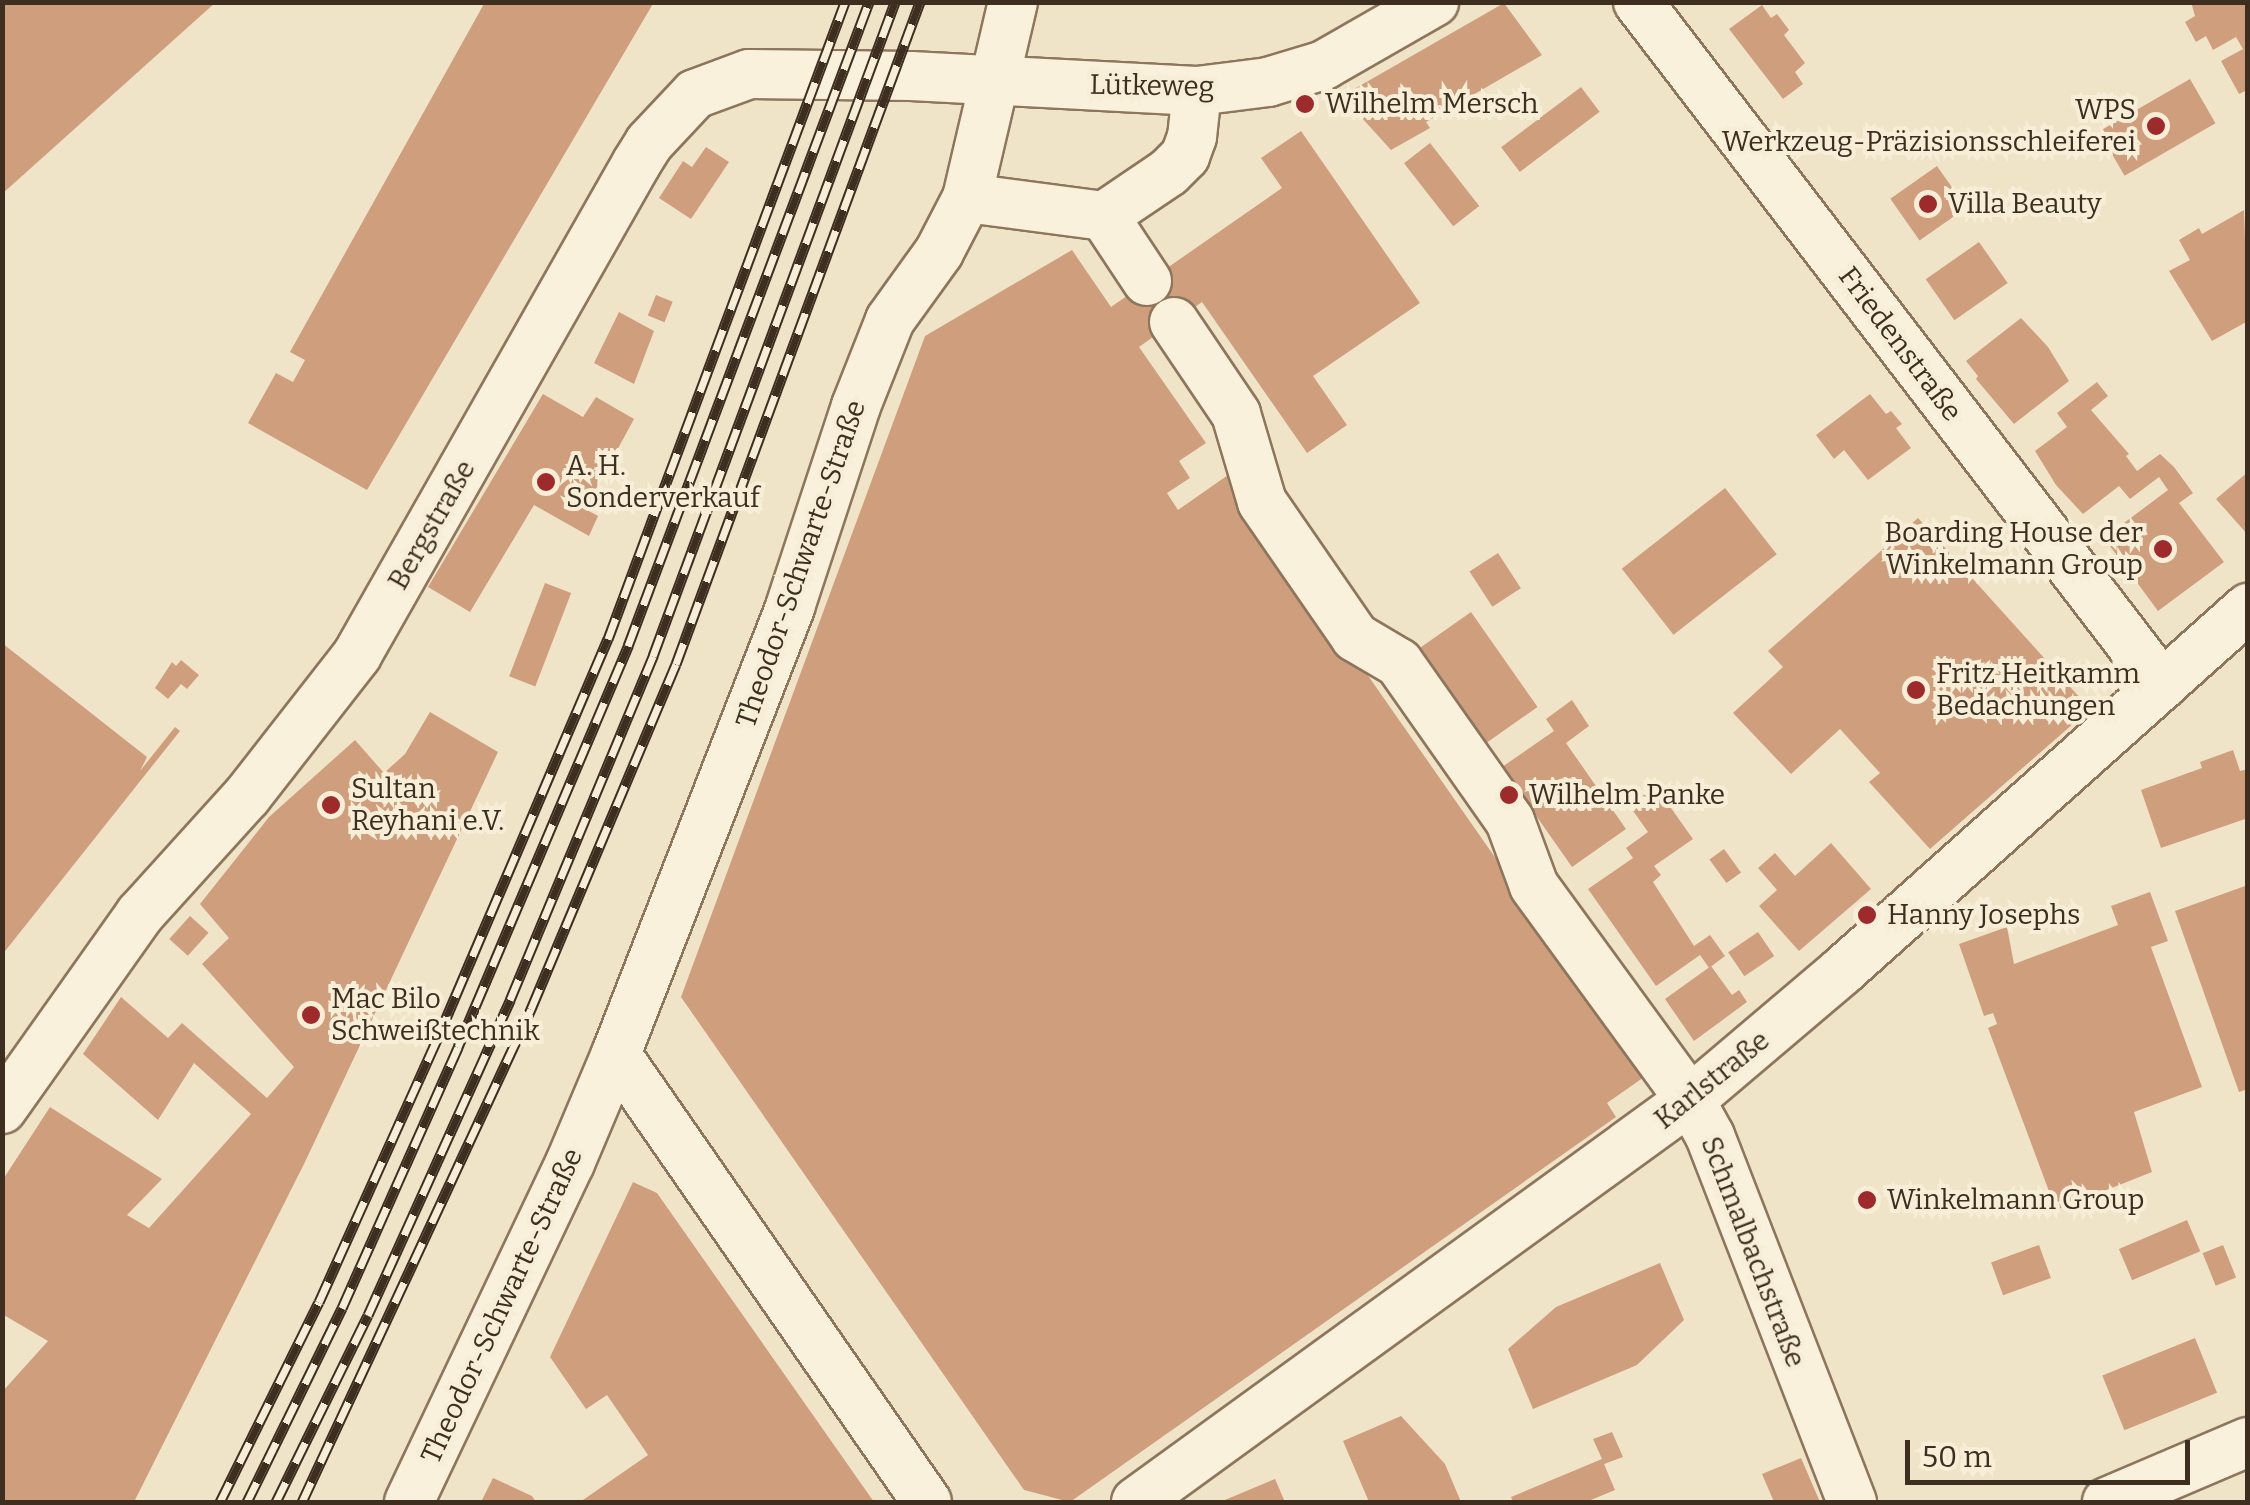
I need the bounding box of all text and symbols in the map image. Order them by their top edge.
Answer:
street label: Lütkeweg [1089,68,1215,104]
place label: Wilhelm Mersch [1325,87,1538,121]
marker: Wilhelm Mersch [1294,93,1316,115]
place label: WPS Werkzeug-Präzisionsschleiferei [1722,93,2136,159]
marker: WPS Werkzeug-Präzisionsschleiferei [2145,115,2167,137]
place label: Villa Beauty [1948,187,2102,221]
marker: Villa Beauty [1917,193,1939,215]
street label: Friedenstraße [1831,260,1969,428]
street label: Theodor-Schwarte-Straße [729,396,873,732]
place label: A. H. Sonderverkauf [566,449,760,515]
street label: Bergstraße [381,454,483,596]
marker: A. H. Sonderverkauf [535,471,557,493]
place label: Boarding House der Winkelmann Group [1884,516,2143,582]
marker: Boarding House der Winkelmann Group [2152,538,2174,560]
place label: Fritz Heitkamm Bedachungen [1936,657,2140,723]
marker: Fritz Heitkamm Bedachungen [1905,679,1927,701]
place label: Sultan Reyhani e.V. [351,772,504,838]
place label: Wilhelm Panke [1529,778,1725,812]
marker: Wilhelm Panke [1498,784,1520,806]
marker: Sultan Reyhani e.V. [320,794,342,816]
place label: Hanny Josephs [1887,898,2080,932]
marker: Hanny Josephs [1856,904,1878,926]
place label: Mac Bilo Schweißtechnik [331,982,540,1048]
marker: Mac Bilo Schweißtechnik [300,1004,322,1026]
street label: Karlstraße [1648,1024,1776,1136]
street label: Schmalbachstraße [1694,1132,1812,1372]
street label: Theodor-Schwarte-Straße [414,1143,590,1469]
place label: Winkelmann Group [1887,1183,2144,1217]
marker: Winkelmann Group [1856,1189,1878,1211]
scale bar [1910,1420,2195,1482]
text: 50 m [1922,1439,1992,1475]

